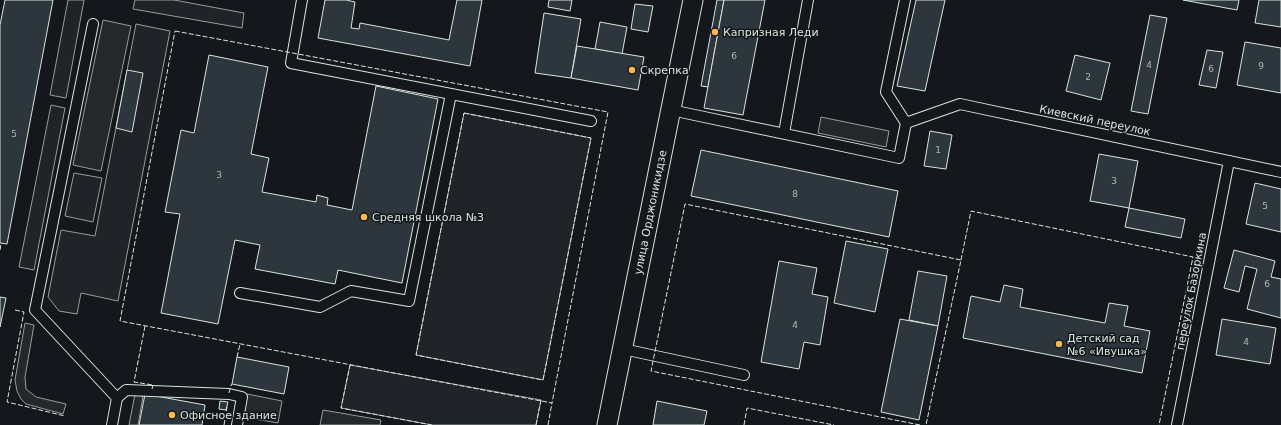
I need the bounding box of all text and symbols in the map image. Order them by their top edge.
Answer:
place label: Капризная Леди [723,26,819,39]
marker: Капризная Леди [710,27,720,37]
house number: 6 [731,51,737,61]
house number: 4 [1146,60,1152,70]
house number: 9 [1258,61,1264,71]
place label: Скрепка [640,64,689,77]
house number: 6 [1208,64,1214,74]
marker: Скрепка [627,65,637,75]
house number: 2 [1085,72,1091,82]
street label: Киевский переулок [1038,102,1152,139]
house number: 5 [11,129,17,139]
house number: 1 [935,145,941,155]
street label: улица Орджоникидзе [632,149,670,276]
house number: 3 [216,170,222,180]
house number: 3 [1111,176,1117,186]
house number: 8 [792,189,798,199]
house number: 5 [1262,201,1268,211]
place label: Средняя школа №3 [372,211,484,224]
marker: Средняя школа №3 [359,212,369,222]
street label: переулок Базоркина [1174,231,1209,351]
house number: 6 [1264,279,1270,289]
house number: 4 [792,320,798,330]
place label: Детский сад №6 «Ивушка» [1067,332,1147,358]
house number: 4 [1243,337,1249,347]
marker: Детский сад №6 «Ивушка» [1054,339,1064,349]
place label: Офисное здание [180,409,277,422]
marker: Офисное здание [167,410,177,420]

